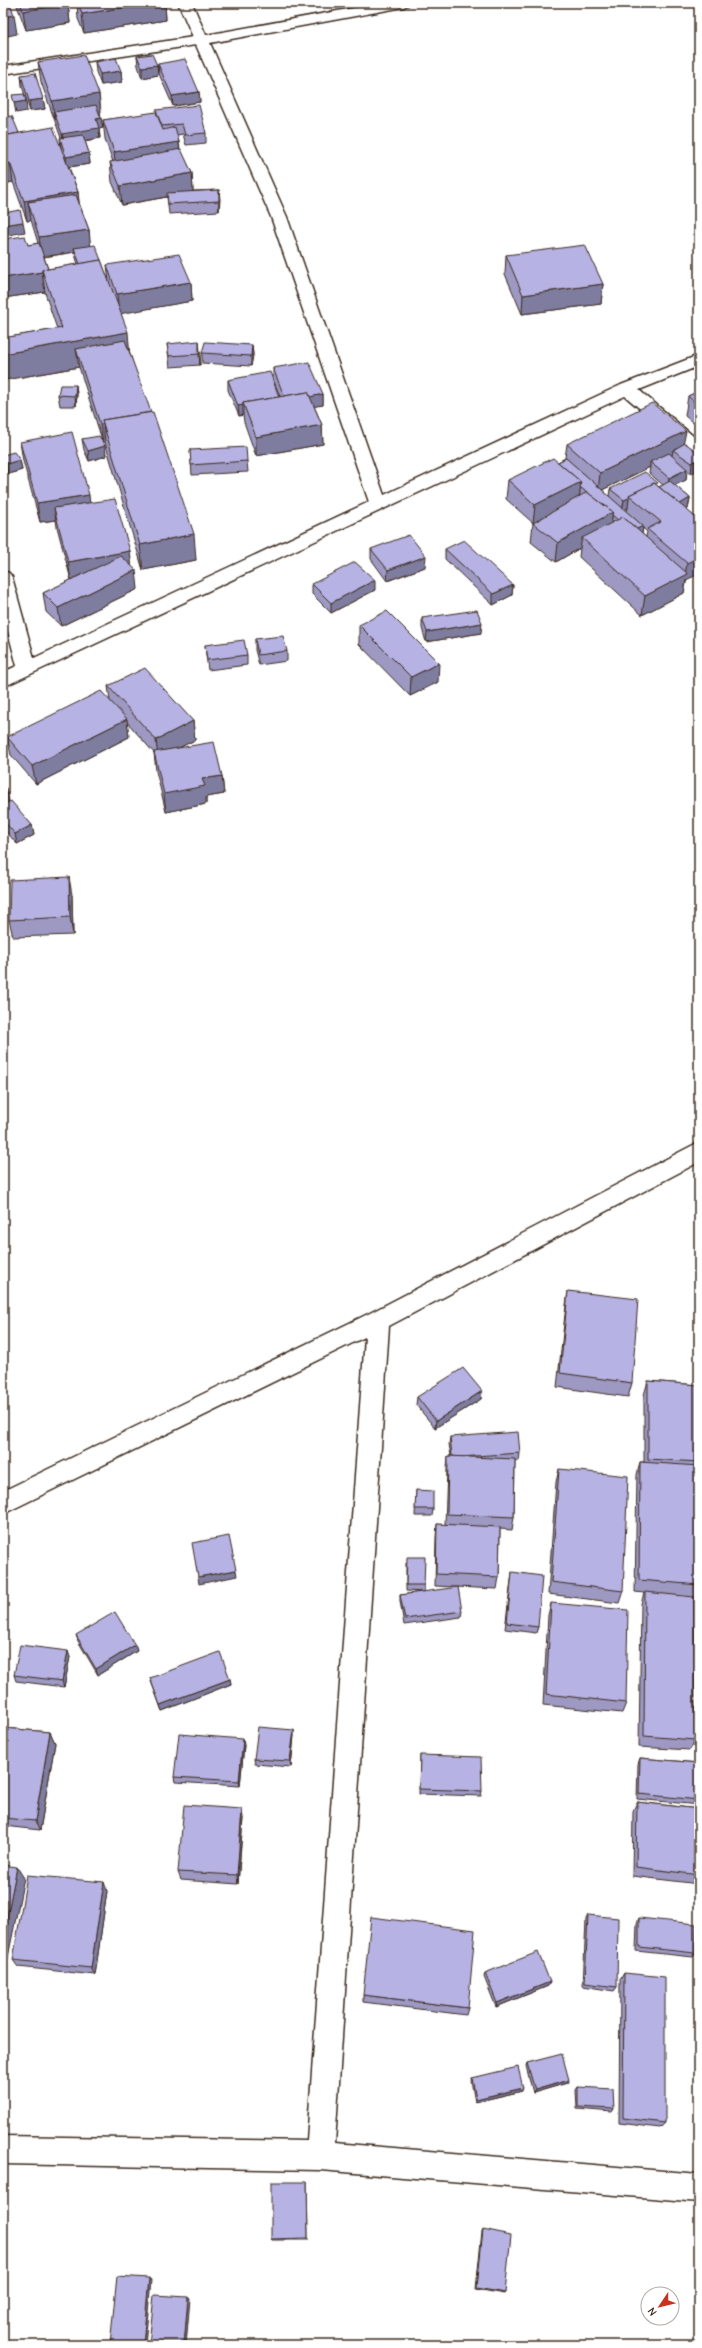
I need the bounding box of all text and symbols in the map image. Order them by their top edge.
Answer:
north arrow [640,2286,680,2326]
text: N [645,2305,660,2318]

